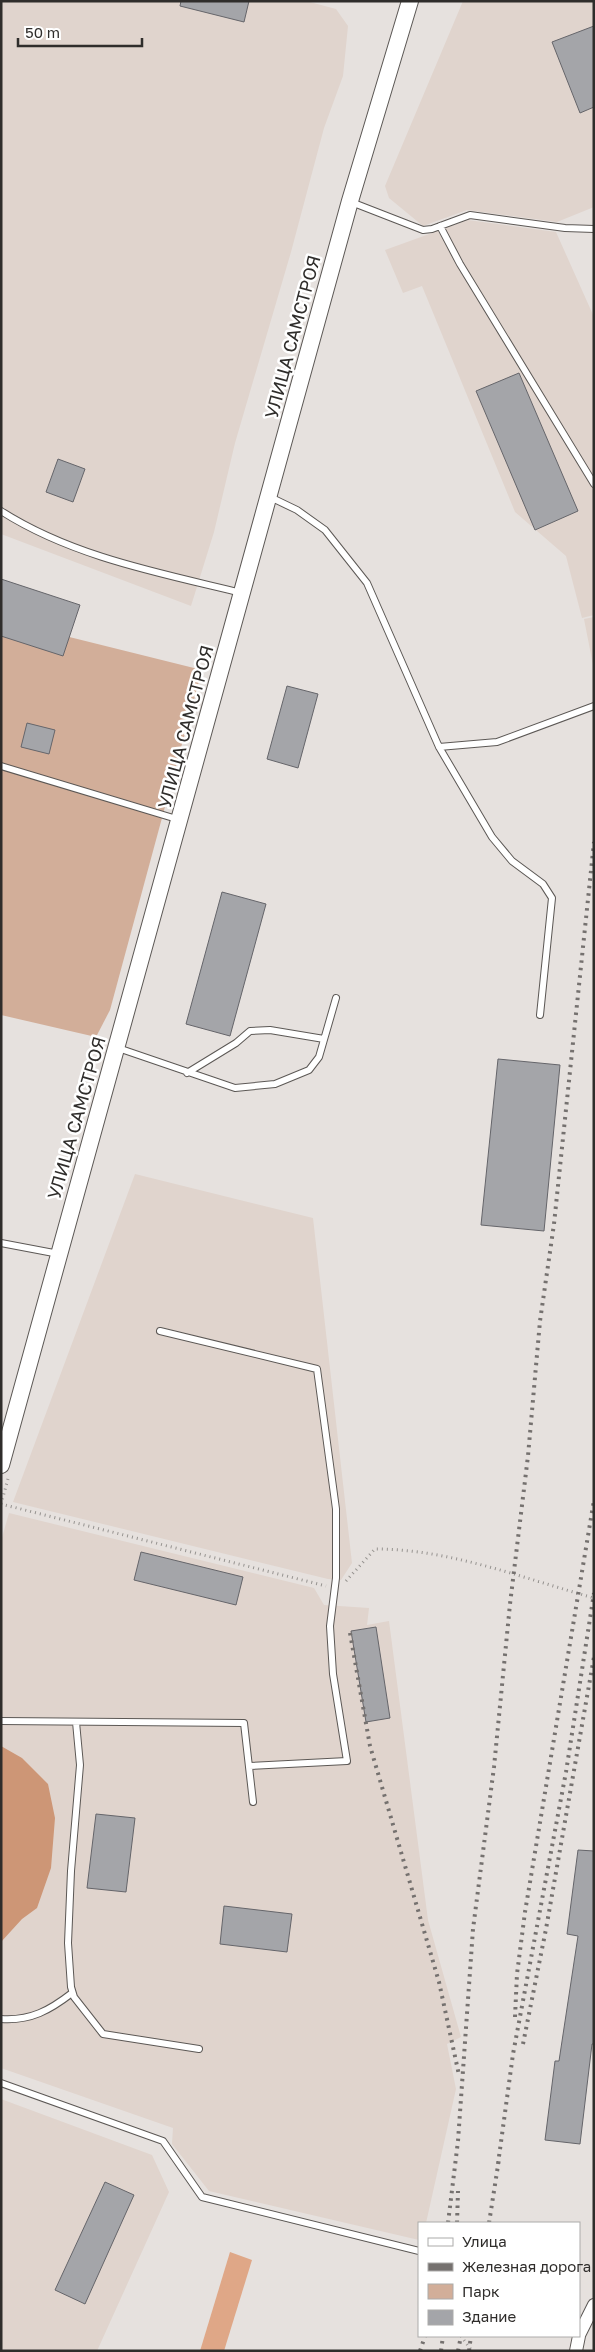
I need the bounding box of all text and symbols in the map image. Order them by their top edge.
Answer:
scale bar [18,15,141,47]
text: 50 m [25,23,60,41]
street label: УЛИЦА САМСТРОЯ [260,253,324,421]
street label: УЛИЦА САМСТРОЯ [153,643,217,811]
street label: УЛИЦА САМСТРОЯ [42,1034,110,1202]
legend [418,2222,580,2337]
text: Улица [462,2232,507,2250]
text: Железная дорога [462,2257,591,2275]
text: Парк [462,2282,500,2300]
text: Здание [462,2307,516,2325]

